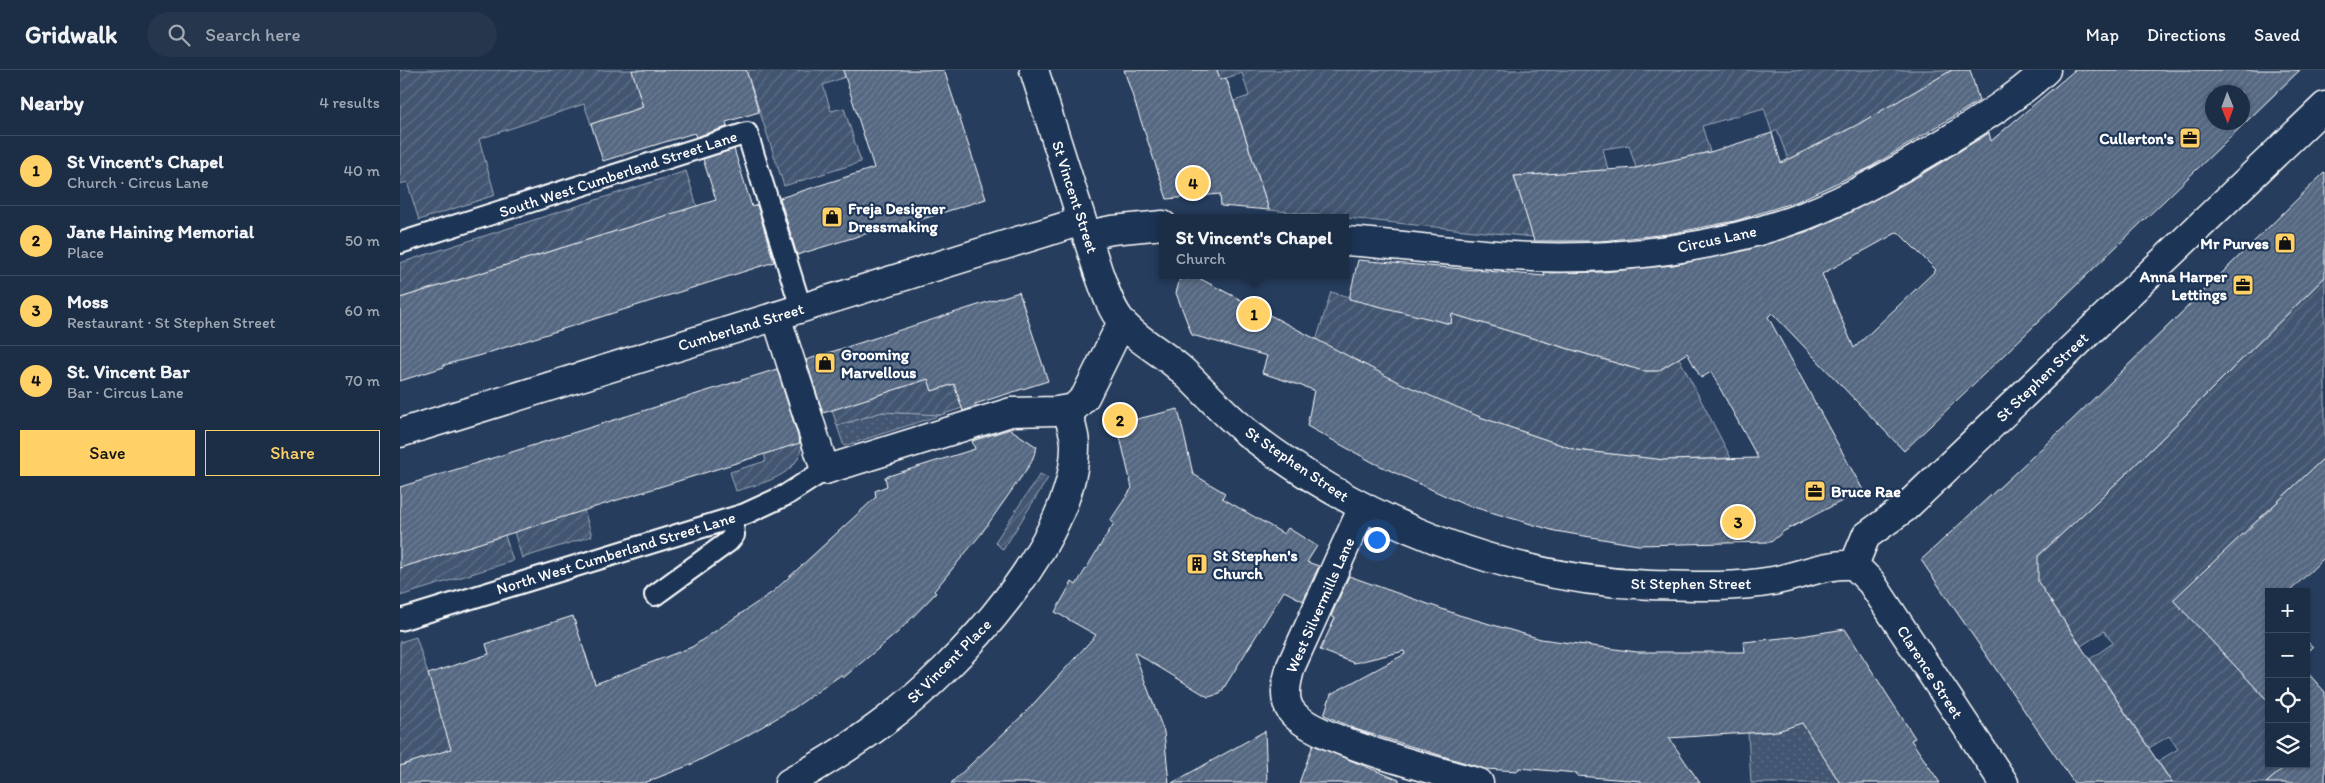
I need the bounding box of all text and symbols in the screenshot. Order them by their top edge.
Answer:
search box [147,12,497,57]
text: Gridwalk [25,20,117,49]
icon: search [165,21,193,49]
text: Search here [205,23,301,46]
text: Map [2086,24,2119,46]
text: Directions [2147,24,2226,46]
text: Saved [2254,24,2300,46]
north arrow [2205,85,2250,130]
text: Nearby [20,90,84,115]
text: 4 results [319,93,380,112]
street label: South West Cumberland Street Lane [497,126,739,222]
office icon: Cullerton's [2178,126,2202,150]
place label: Cullerton's [2099,129,2174,148]
street label: St Vincent Street [1048,138,1102,256]
text: St Vincent's Chapel [67,150,224,173]
text: 1 [32,161,40,180]
text: 40 m [343,161,380,180]
pin: 4 [1177,164,1209,202]
text: Church · Circus Lane [67,173,209,192]
place label: Freja Designer Dressmaking [848,199,946,237]
shop icon: Freja Designer Dressmaking [820,205,844,229]
popup [1159,214,1349,279]
text: Jane Haining Memorial [67,220,254,243]
street label: Circus Lane [1676,221,1758,257]
text: St Vincent's Chapel [1176,226,1332,249]
text: 2 [32,231,40,250]
text: 50 m [345,231,380,250]
shop icon: Mr Purves [2273,231,2297,255]
place label: Mr Purves [2200,234,2269,253]
text: Place [67,243,104,262]
text: Church [1176,249,1226,268]
place label: Anna Harper Lettings [2139,267,2228,305]
office icon: Anna Harper Lettings [2231,273,2255,297]
text: Moss [67,290,109,313]
pin: 1 [1238,295,1270,333]
street label: Cumberland Street [676,299,806,355]
text: 3 [32,301,40,320]
text: 60 m [345,301,380,320]
text: Restaurant · St Stephen Street [67,313,276,332]
street label: St Stephen Street [1992,328,2092,426]
place label: Grooming Marvellous [841,345,916,382]
shop icon: Grooming Marvellous [813,351,837,375]
text: St. Vincent Bar [67,360,190,383]
text: 4 [31,371,41,390]
text: 70 m [345,371,380,390]
text: Bar · Circus Lane [67,383,184,402]
pin: 2 [1104,401,1136,439]
street label: St Stephen Street [1242,422,1352,506]
button: Save [20,430,195,476]
button: Share [205,430,380,476]
office icon: Bruce Rae [1803,479,1827,503]
place label: Bruce Rae [1831,482,1901,501]
pin: 3 [1722,503,1754,541]
street label: North West Cumberland Street Lane [494,508,738,598]
your location [1364,527,1390,553]
street label: West Silvermills Lane [1282,534,1359,676]
place label: St Stephen's Church [1213,546,1298,583]
building icon: St Stephen's Church [1185,552,1209,576]
street label: St Stephen Street [1631,574,1751,593]
map controls [2265,588,2310,768]
button: + [2265,588,2310,633]
street label: St Vincent Place [903,615,995,707]
street label: Clarence Street [1893,622,1967,722]
button: − [2265,633,2310,678]
button: locate [2265,678,2310,723]
button: layers [2265,723,2310,768]

